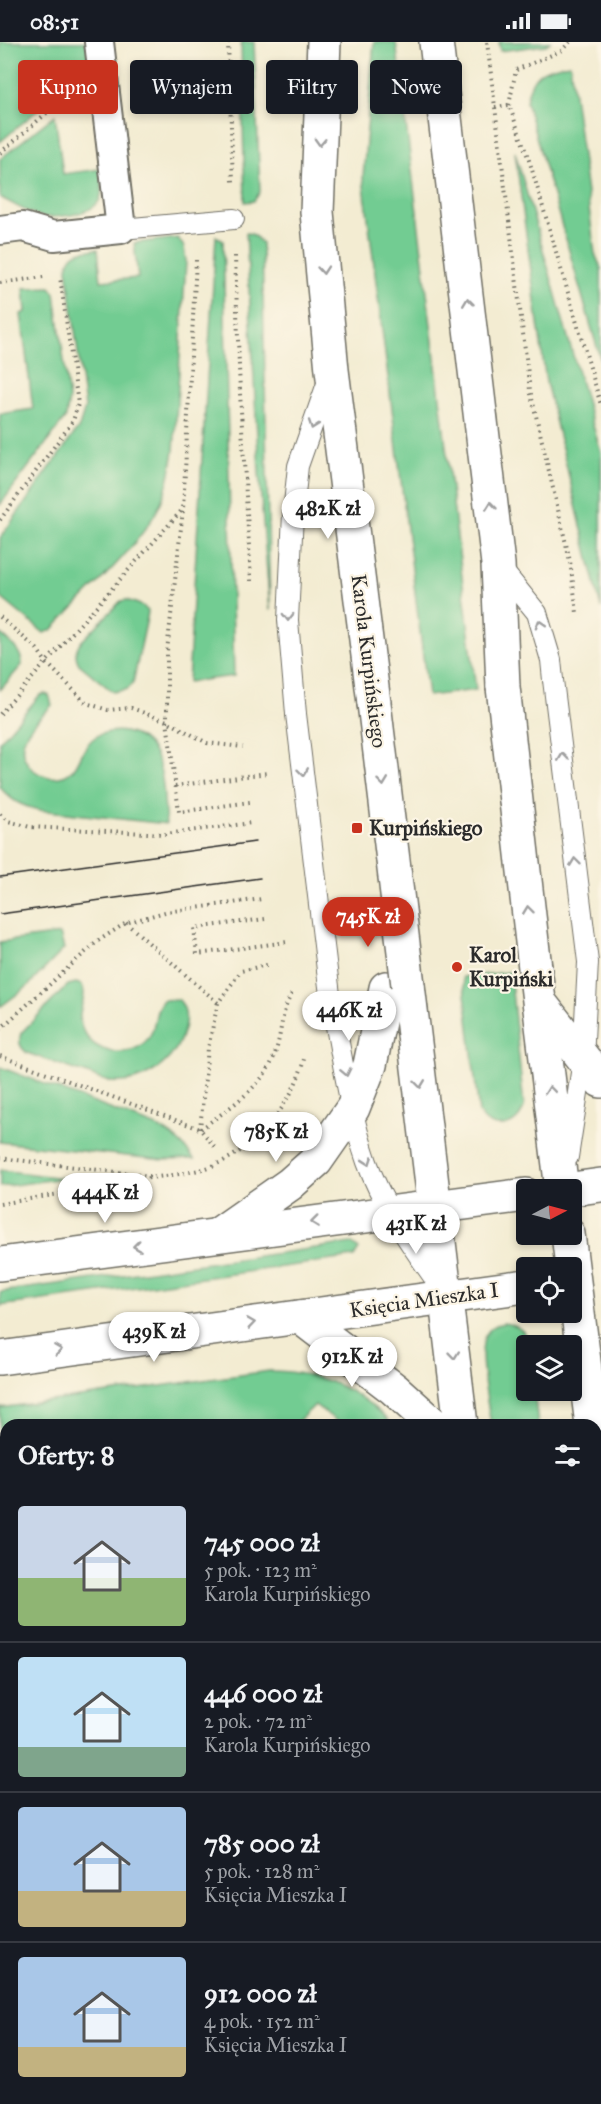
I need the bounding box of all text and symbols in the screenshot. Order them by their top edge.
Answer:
text: 08:51 [30,8,79,35]
chip: Kupno [18,60,118,114]
chip: Wynajem [130,60,254,114]
chip: Filtry [266,60,358,114]
chip: Nowe [370,60,462,114]
one-way arrow [313,138,326,147]
one-way arrow [316,266,329,275]
one-way arrow [462,298,474,307]
one-way arrow [307,419,320,430]
pin: 482K zł [273,489,383,540]
text: 482K zł [296,496,360,520]
one-way arrow [485,501,498,510]
street label: Karola Kurpińskiego [345,573,393,750]
one-way arrow [282,612,294,621]
one-way arrow [535,619,547,630]
one-way arrow [557,752,569,762]
one-way arrow [296,767,308,776]
one-way arrow [377,778,389,787]
place label: Kurpińskiego [369,815,483,841]
marker: Kurpińskiego [350,821,364,835]
one-way arrow [570,857,582,867]
pin: 745K zł [313,897,423,948]
text: 745K zł [336,904,400,928]
one-way arrow [523,906,535,915]
place label: Karol Kurpiński [469,942,554,992]
marker: Karol Kurpiński [450,960,464,974]
pin: 446K zł [294,991,404,1042]
text: 446K zł [316,998,382,1022]
one-way arrow [339,1067,352,1077]
one-way arrow [414,1080,426,1089]
one-way arrow [544,1085,557,1094]
pin: 785K zł [221,1112,331,1163]
text: 785K zł [244,1119,308,1143]
one-way arrow [360,1155,373,1166]
pin: 444K zł [50,1173,160,1224]
north arrow [516,1179,582,1245]
map controls [516,1179,582,1401]
text: 444K zł [72,1180,138,1204]
pin: 431K zł [361,1204,471,1255]
text: 431K zł [386,1211,446,1235]
one-way arrow [310,1216,319,1228]
one-way arrow [132,1239,142,1251]
button: locate [516,1257,582,1323]
street label: Księcia Mieszka I [348,1277,500,1323]
pin: 439K zł [99,1312,209,1363]
one-way arrow [247,1318,256,1330]
text: 439K zł [122,1319,186,1343]
button: layers [516,1335,582,1401]
pin: 912K zł [297,1337,407,1388]
text: 912K zł [321,1344,383,1368]
one-way arrow [53,1345,63,1357]
one-way arrow [447,1351,459,1360]
text: Oferty: 8 [18,1439,115,1471]
icon: filters [551,1439,584,1472]
text: 745 000 zł [204,1526,320,1558]
icon: home [66,1530,138,1602]
text: 5 pok. · 123 m² [204,1558,317,1582]
text: Karola Kurpińskiego [204,1582,371,1606]
text: 446 000 zł [204,1677,322,1709]
icon: home [66,1681,138,1753]
text: 2 pok. · 72 m² [204,1709,312,1733]
text: Karola Kurpińskiego [204,1733,371,1757]
text: 785 000 zł [204,1827,319,1859]
icon: home [66,1831,138,1903]
text: 5 pok. · 128 m² [204,1859,319,1883]
text: Księcia Mieszka I [204,1883,347,1907]
text: 912 000 zł [204,1977,317,2009]
icon: home [66,1981,138,2053]
text: 4 pok. · 152 m² [204,2009,320,2033]
text: Księcia Mieszka I [204,2033,347,2057]

